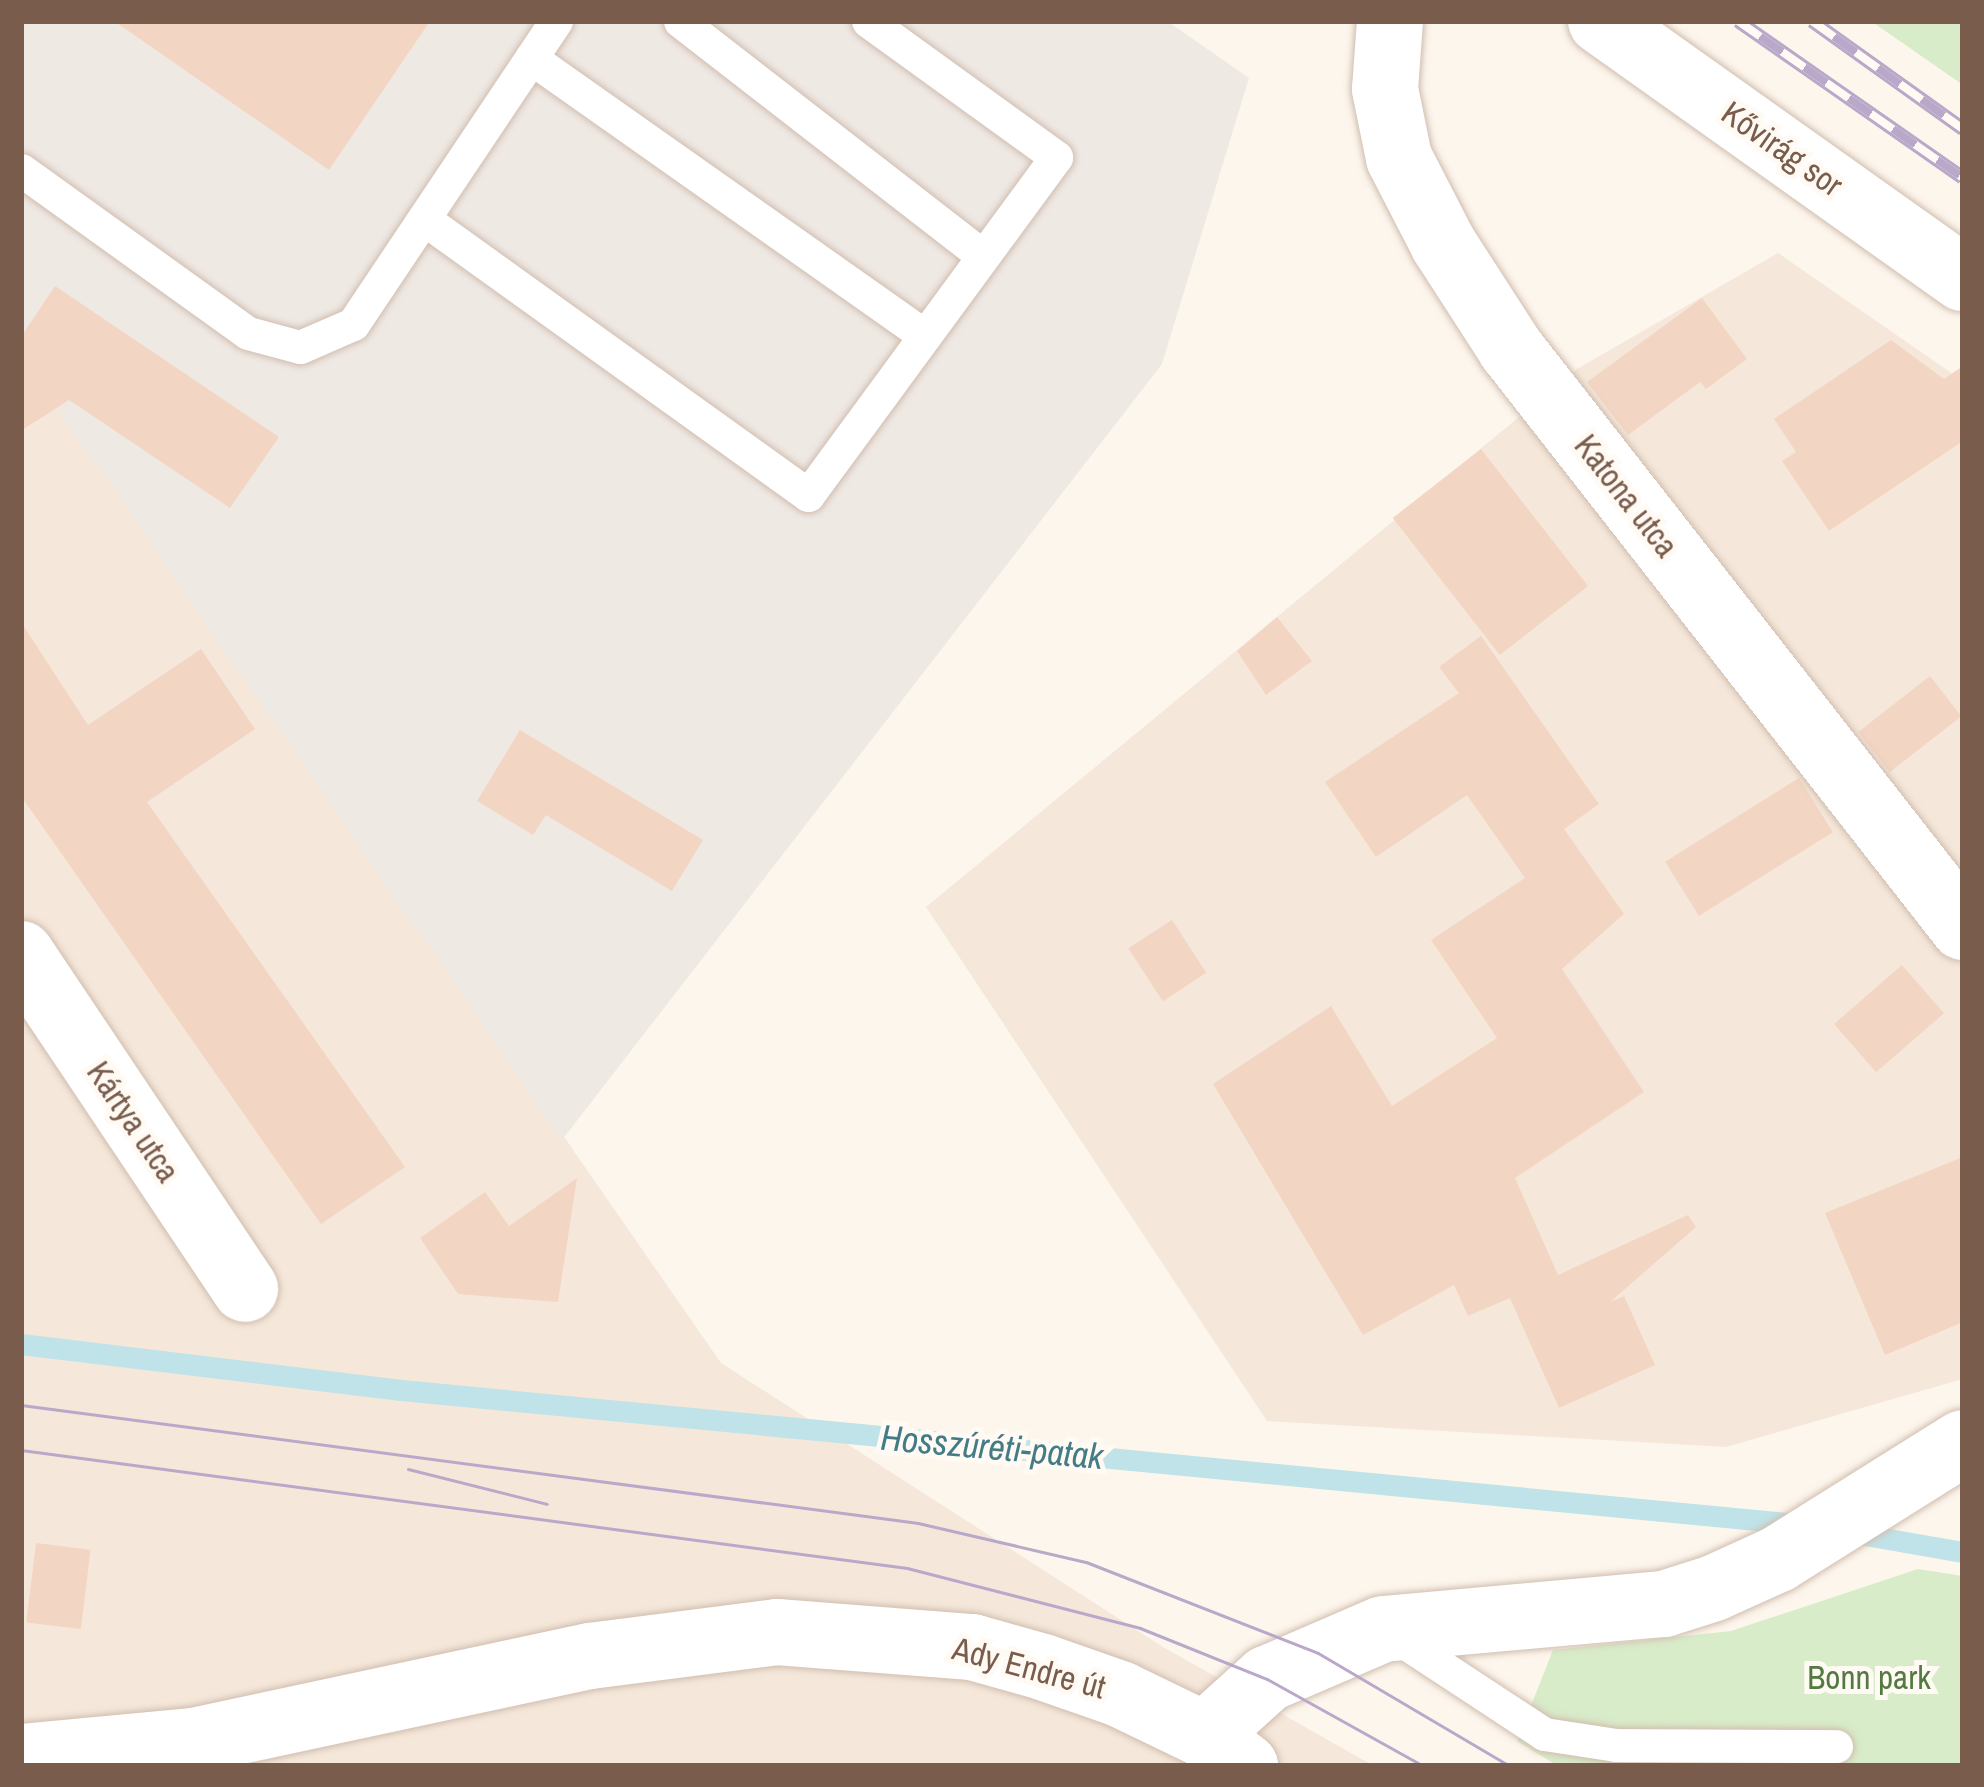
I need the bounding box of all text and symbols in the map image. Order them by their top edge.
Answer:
street label: Kővirág sor [1714,93,1850,205]
street label: Katona utca [1566,427,1686,565]
street label: Kártya utca [78,1054,188,1190]
water label: Hosszúréti-patak [879,1416,1105,1478]
street label: Ady Endre út [948,1629,1110,1707]
park label: Bonn park [1807,1658,1931,1698]

